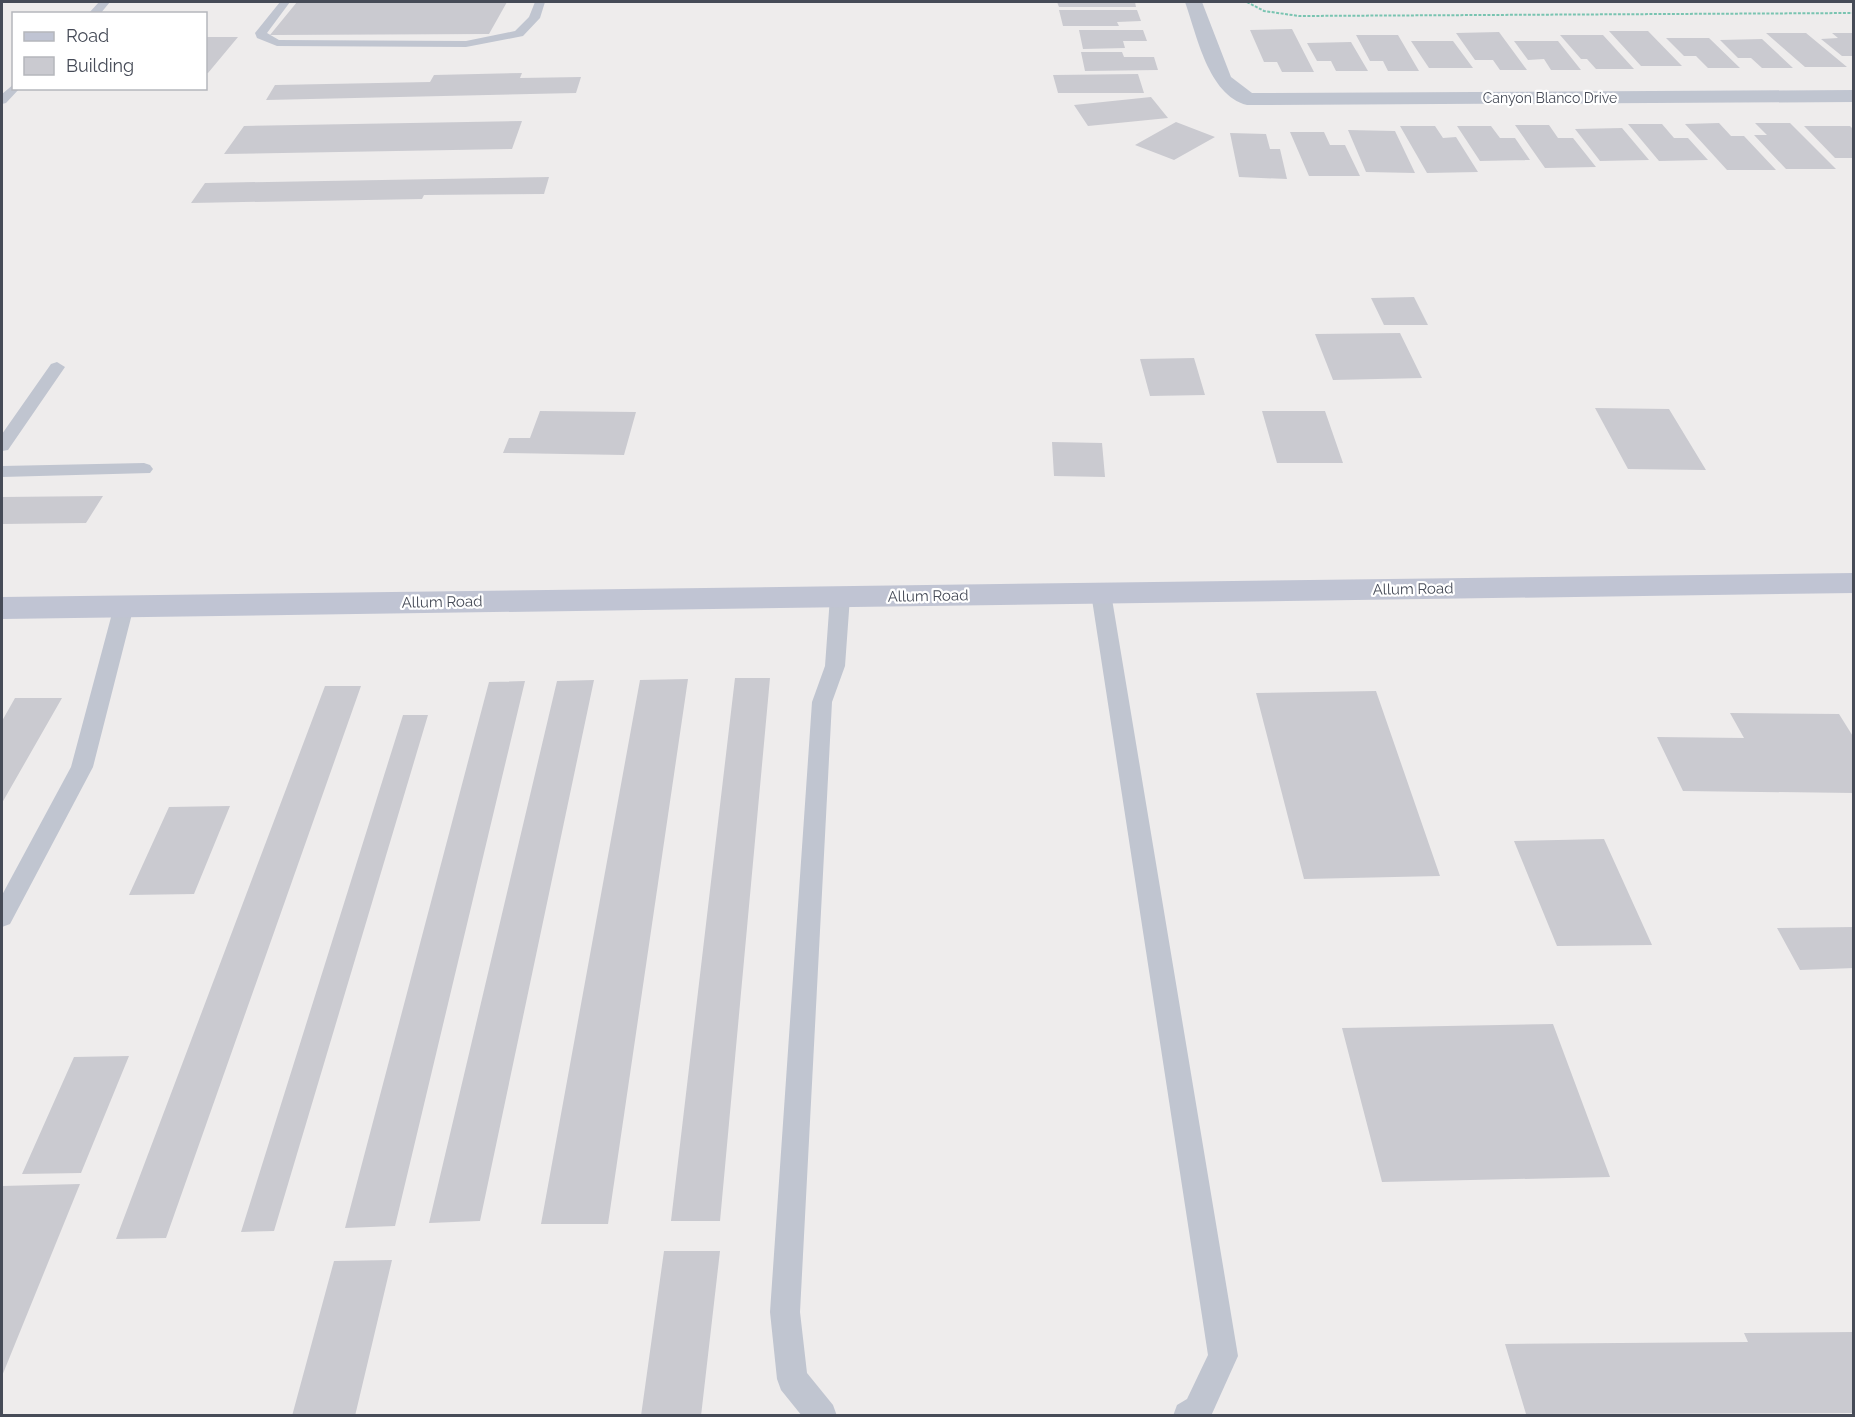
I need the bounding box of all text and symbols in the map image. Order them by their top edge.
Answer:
legend [12,12,207,90]
text: Road [66,25,109,46]
text: Building [66,55,134,76]
street label: Canyon Blanco Drive [1483,90,1617,106]
street label: Allum Road [1372,579,1454,599]
street label: Allum Road [887,586,969,606]
street label: Allum Road [401,592,483,612]

